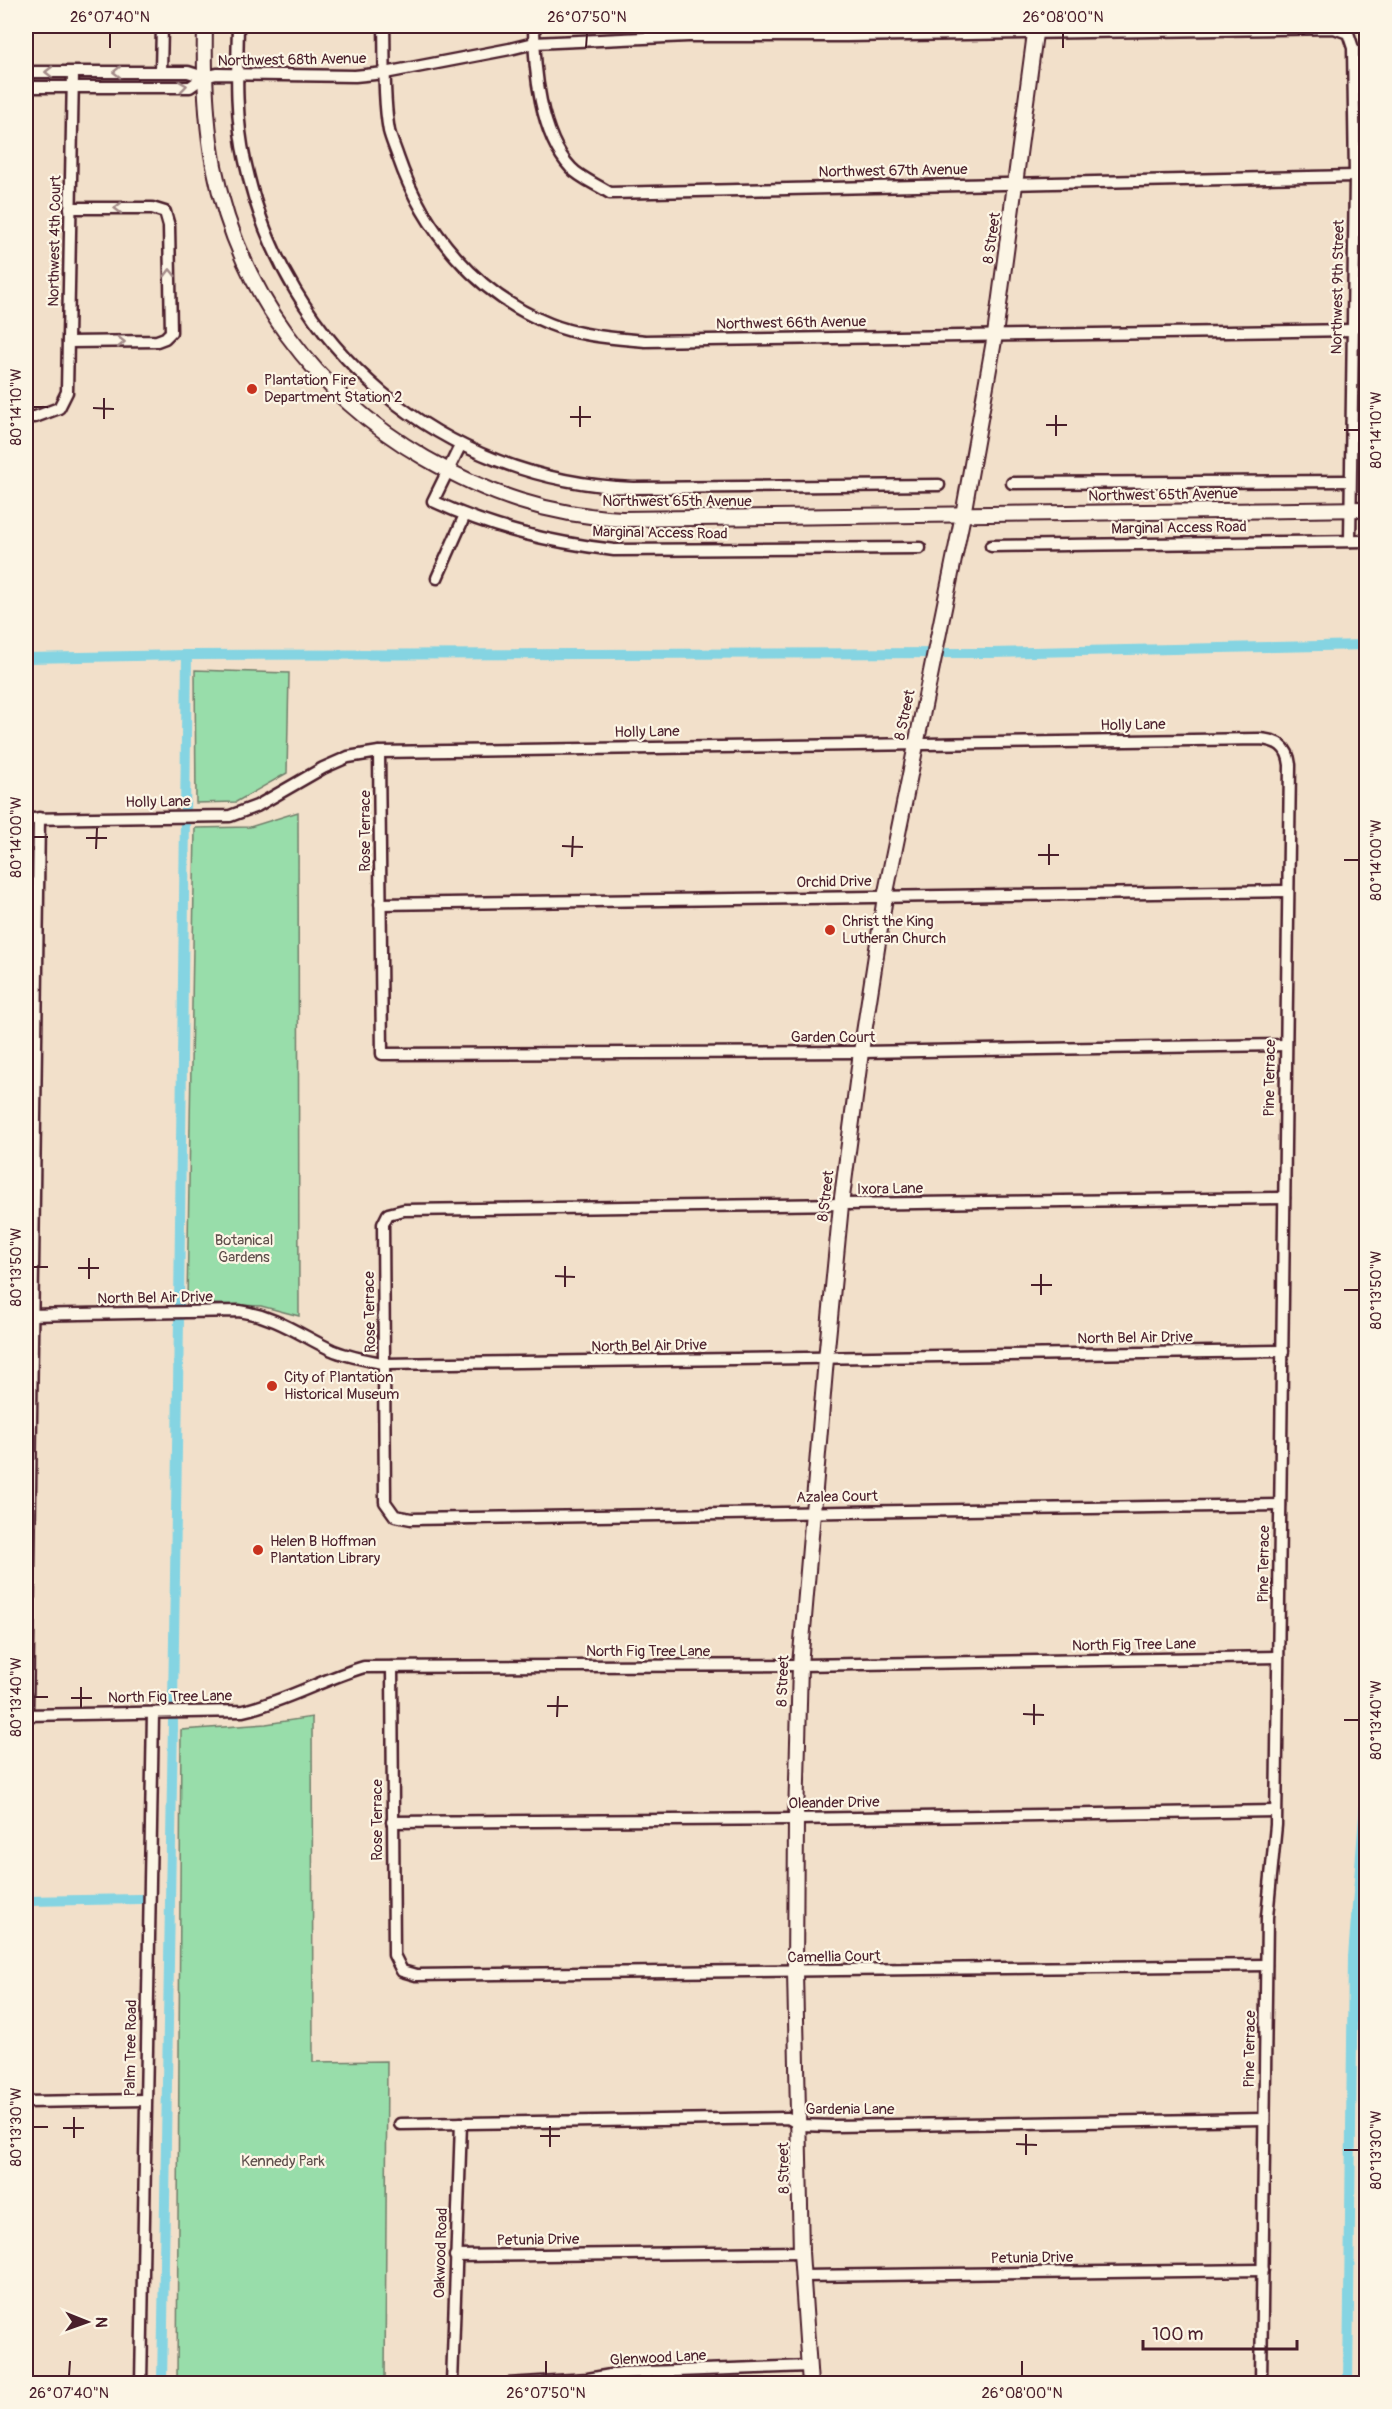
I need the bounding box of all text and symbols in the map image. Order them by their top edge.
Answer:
text: 26°07'40"N [70,8,150,27]
text: 26°07'50"N [547,8,627,27]
text: 26°08'00"N [1022,8,1104,27]
street label: Northwest 68th Avenue [217,49,367,71]
one-way arrow [44,66,53,78]
one-way arrow [113,66,122,78]
one-way arrow [178,81,188,93]
street label: Northwest 67th Avenue [818,160,968,182]
street label: Northwest 4th Court [44,174,66,307]
one-way arrow [114,202,123,214]
street label: 8 Street [979,210,1005,265]
street label: Northwest 9th Street [1327,218,1349,355]
one-way arrow [163,269,176,278]
street label: Northwest 66th Avenue [716,312,867,334]
one-way arrow [117,335,126,348]
text: 80°14'10"W [7,368,26,445]
place label: Plantation Fire Department Station 2 [264,371,402,407]
marker: Plantation Fire Department Station 2 [245,382,259,396]
text: 80°14'10"W [1367,391,1386,468]
street label: Northwest 65th Avenue [1088,484,1238,506]
street label: Northwest 65th Avenue [602,492,752,511]
street label: Marginal Access Road [1111,517,1247,539]
street label: Marginal Access Road [592,522,728,544]
street label: 8 Street [890,687,920,742]
street label: Holly Lane [1100,715,1166,735]
street label: Holly Lane [614,722,680,742]
street label: Rose Terrace [356,790,375,872]
street label: Holly Lane [125,792,191,812]
text: 80°14'00"W [7,796,26,878]
text: 80°14'00"W [1367,819,1386,901]
street label: Orchid Drive [796,872,872,892]
place label: Christ the King Lutheran Church [842,912,946,948]
marker: Christ the King Lutheran Church [823,923,837,937]
street label: Garden Court [791,1028,876,1047]
street label: Pine Terrace [1260,1039,1280,1117]
street label: 8 Street [813,1168,839,1223]
street label: Ixora Lane [857,1179,924,1199]
text: 80°13'50"W [7,1227,26,1306]
park label: Botanical Gardens [215,1231,273,1267]
text: 80°13'50"W [1367,1250,1386,1329]
street label: Rose Terrace [360,1270,380,1353]
street label: North Bel Air Drive [97,1287,214,1309]
street label: North Bel Air Drive [1077,1327,1194,1349]
street label: North Bel Air Drive [591,1335,708,1357]
place label: City of Plantation Historical Museum [284,1368,399,1404]
marker: City of Plantation Historical Museum [265,1379,279,1393]
street label: Azalea Court [796,1487,879,1507]
street label: Pine Terrace [1254,1525,1274,1603]
place label: Helen B Hoffman Plantation Library [270,1532,381,1568]
marker: Helen B Hoffman Plantation Library [251,1543,265,1557]
street label: North Fig Tree Lane [1072,1634,1197,1656]
street label: North Fig Tree Lane [586,1642,711,1661]
street label: 8 Street [773,1654,793,1707]
text: 80°13'40"W [7,1657,26,1737]
text: 80°13'40"W [1367,1680,1386,1760]
street label: North Fig Tree Lane [108,1686,233,1708]
street label: Rose Terrace [368,1779,387,1861]
street label: Oleander Drive [788,1793,880,1813]
street label: Camellia Court [787,1947,882,1967]
street label: Palm Tree Road [121,1999,141,2097]
street label: Pine Terrace [1240,2010,1260,2088]
text: 80°13'30"W [7,2087,26,2167]
street label: Gardenia Lane [806,2100,895,2119]
text: 80°13'30"W [1367,2110,1386,2190]
street label: 8 Street [774,2141,794,2194]
park label: Kennedy Park [241,2152,326,2171]
street label: Oakwood Road [430,2207,452,2299]
street label: Petunia Drive [496,2230,580,2250]
street label: Petunia Drive [990,2248,1074,2268]
north arrow [57,2292,117,2352]
scale bar [1143,2313,1298,2351]
text: N [91,2317,111,2328]
text: 100 m [1152,2323,1204,2346]
street label: Glenwood Lane [609,2346,707,2370]
text: 26°07'40"N [29,2384,109,2403]
text: 26°07'50"N [506,2384,586,2403]
text: 26°08'00"N [981,2384,1063,2403]

